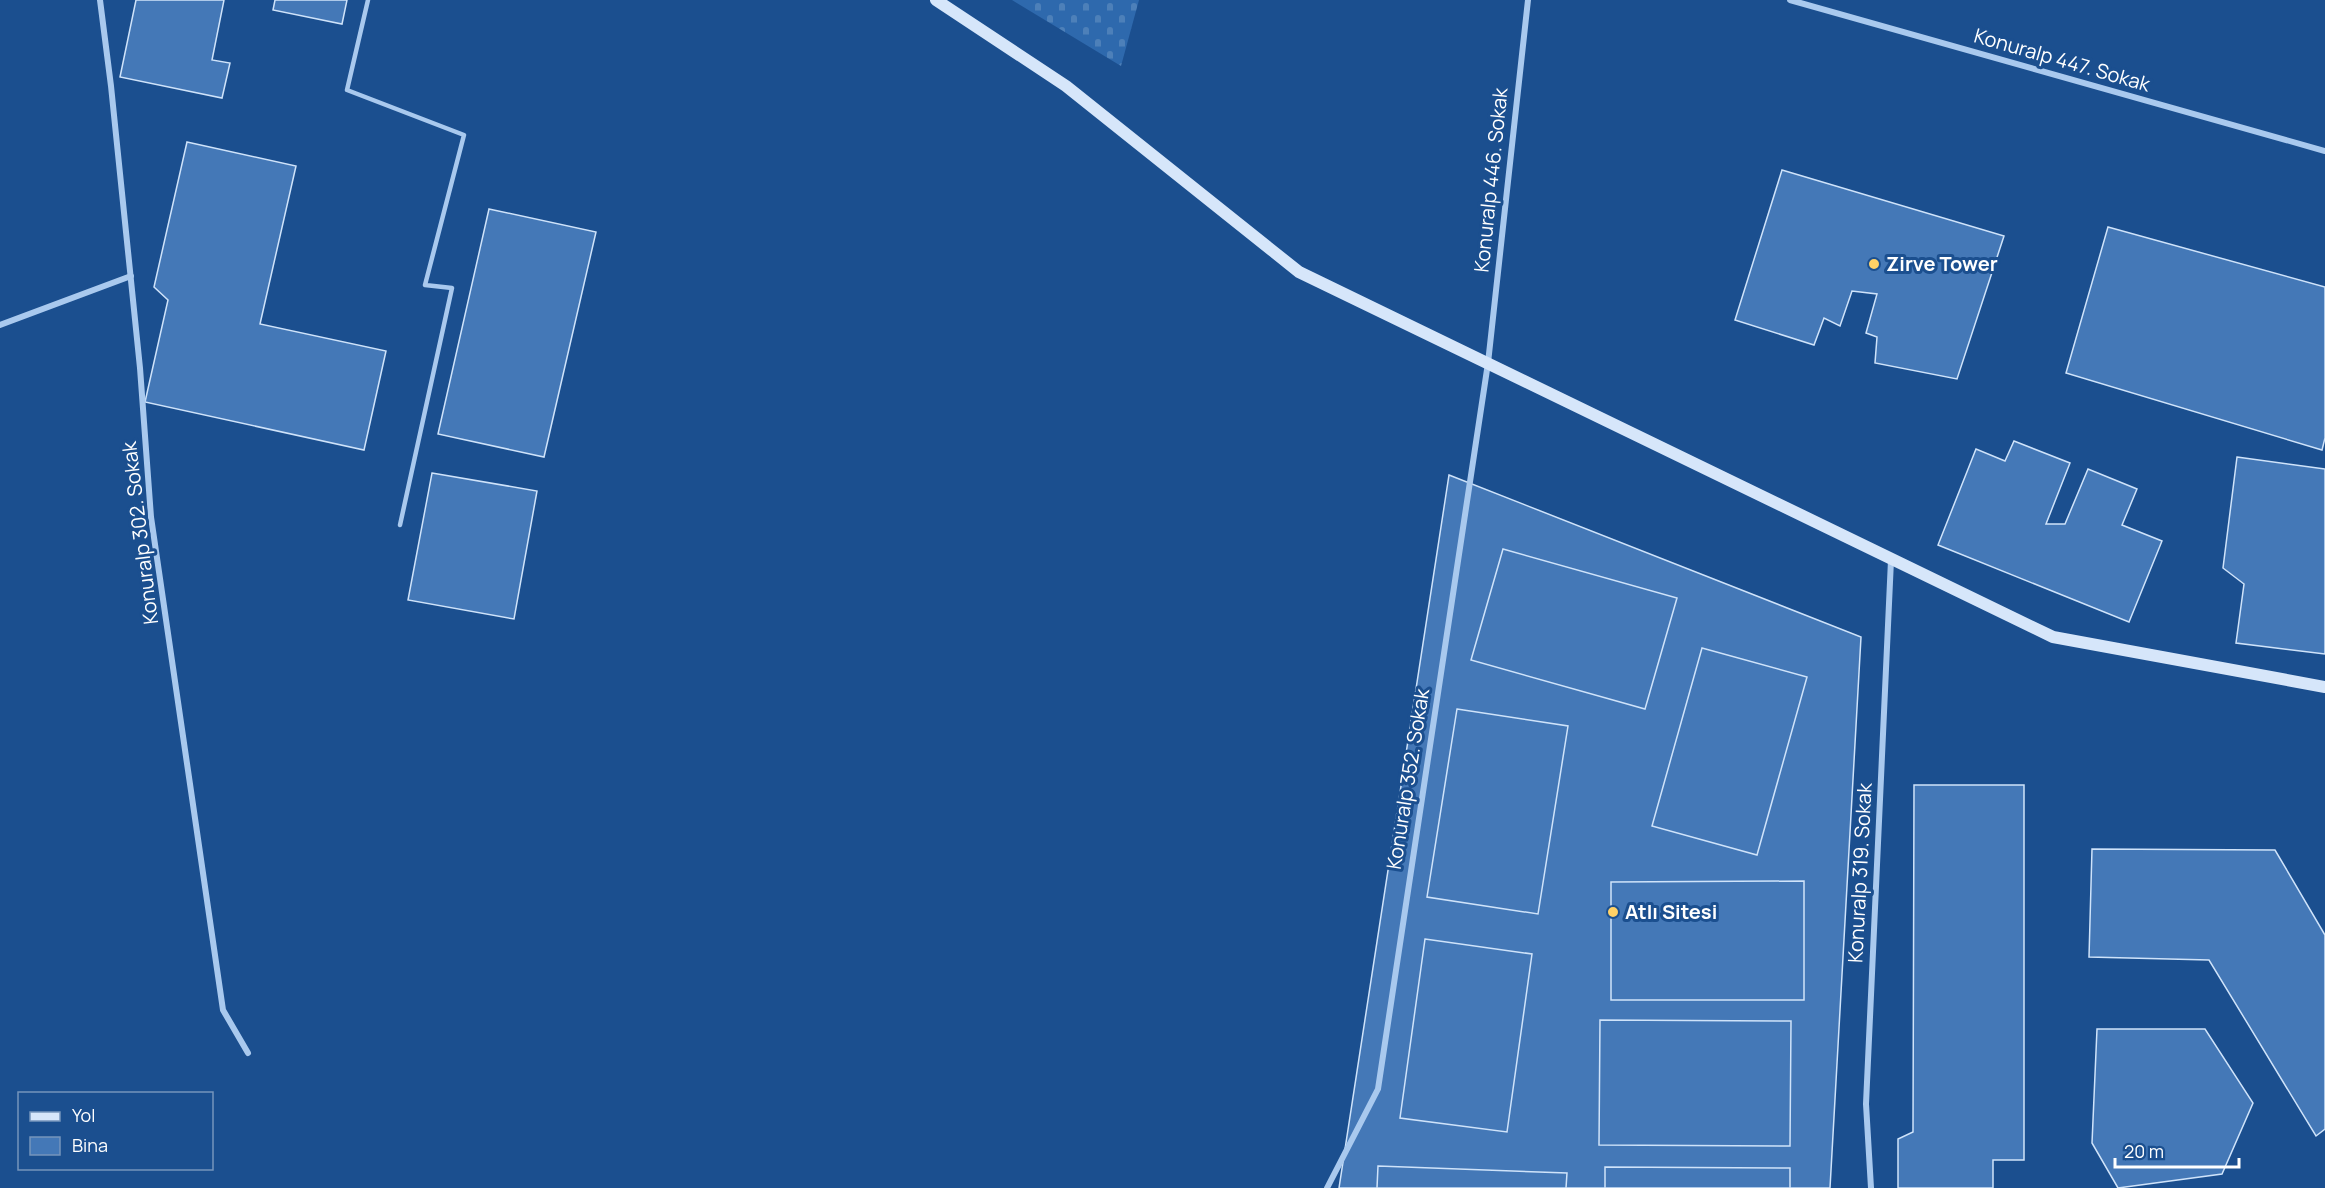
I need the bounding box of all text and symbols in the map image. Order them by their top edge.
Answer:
street label: Konuralp 447. Sokak [1971,21,2154,98]
street label: Konuralp 446. Sokak [1467,85,1514,274]
place label: Zirve Tower [1886,250,1998,277]
marker: Zirve Tower [1867,257,1881,271]
street label: Konuralp 302. Sokak [115,439,164,626]
street label: Konuralp 352. Sokak [1380,686,1435,871]
street label: Konuralp 319. Sokak [1841,781,1878,964]
place label: Atlı Sitesi [1625,898,1717,925]
marker: Atlı Sitesi [1606,905,1620,919]
legend [18,1092,213,1170]
text: Yol [72,1103,95,1127]
scale bar [2115,1131,2240,1169]
text: Bina [72,1133,108,1157]
text: 20 m [2124,1139,2164,1163]

